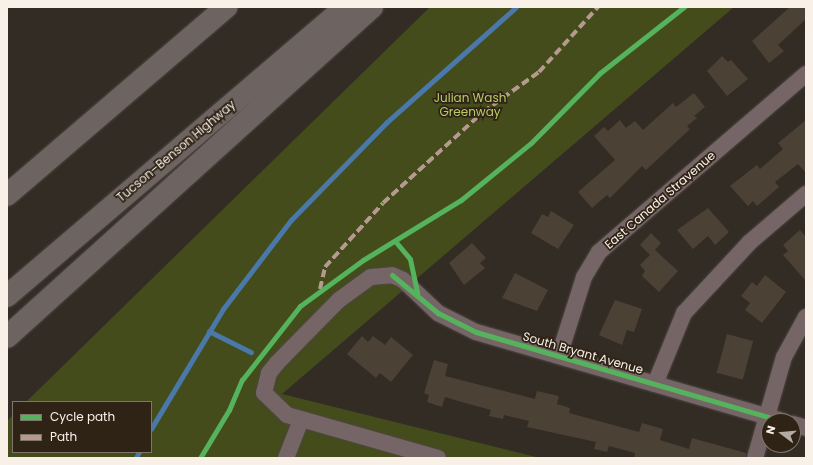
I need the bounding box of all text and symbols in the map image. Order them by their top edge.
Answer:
park label: Julian Wash Greenway [434,91,506,119]
street label: Tucson–Benson Highway [114,97,238,205]
street label: East Canada Stravenue [602,148,718,252]
street label: South Bryant Avenue [521,329,645,377]
legend [12,401,152,453]
text: Cycle path [50,408,115,425]
north arrow [761,413,801,453]
text: N [762,424,779,436]
text: Path [50,428,77,445]

